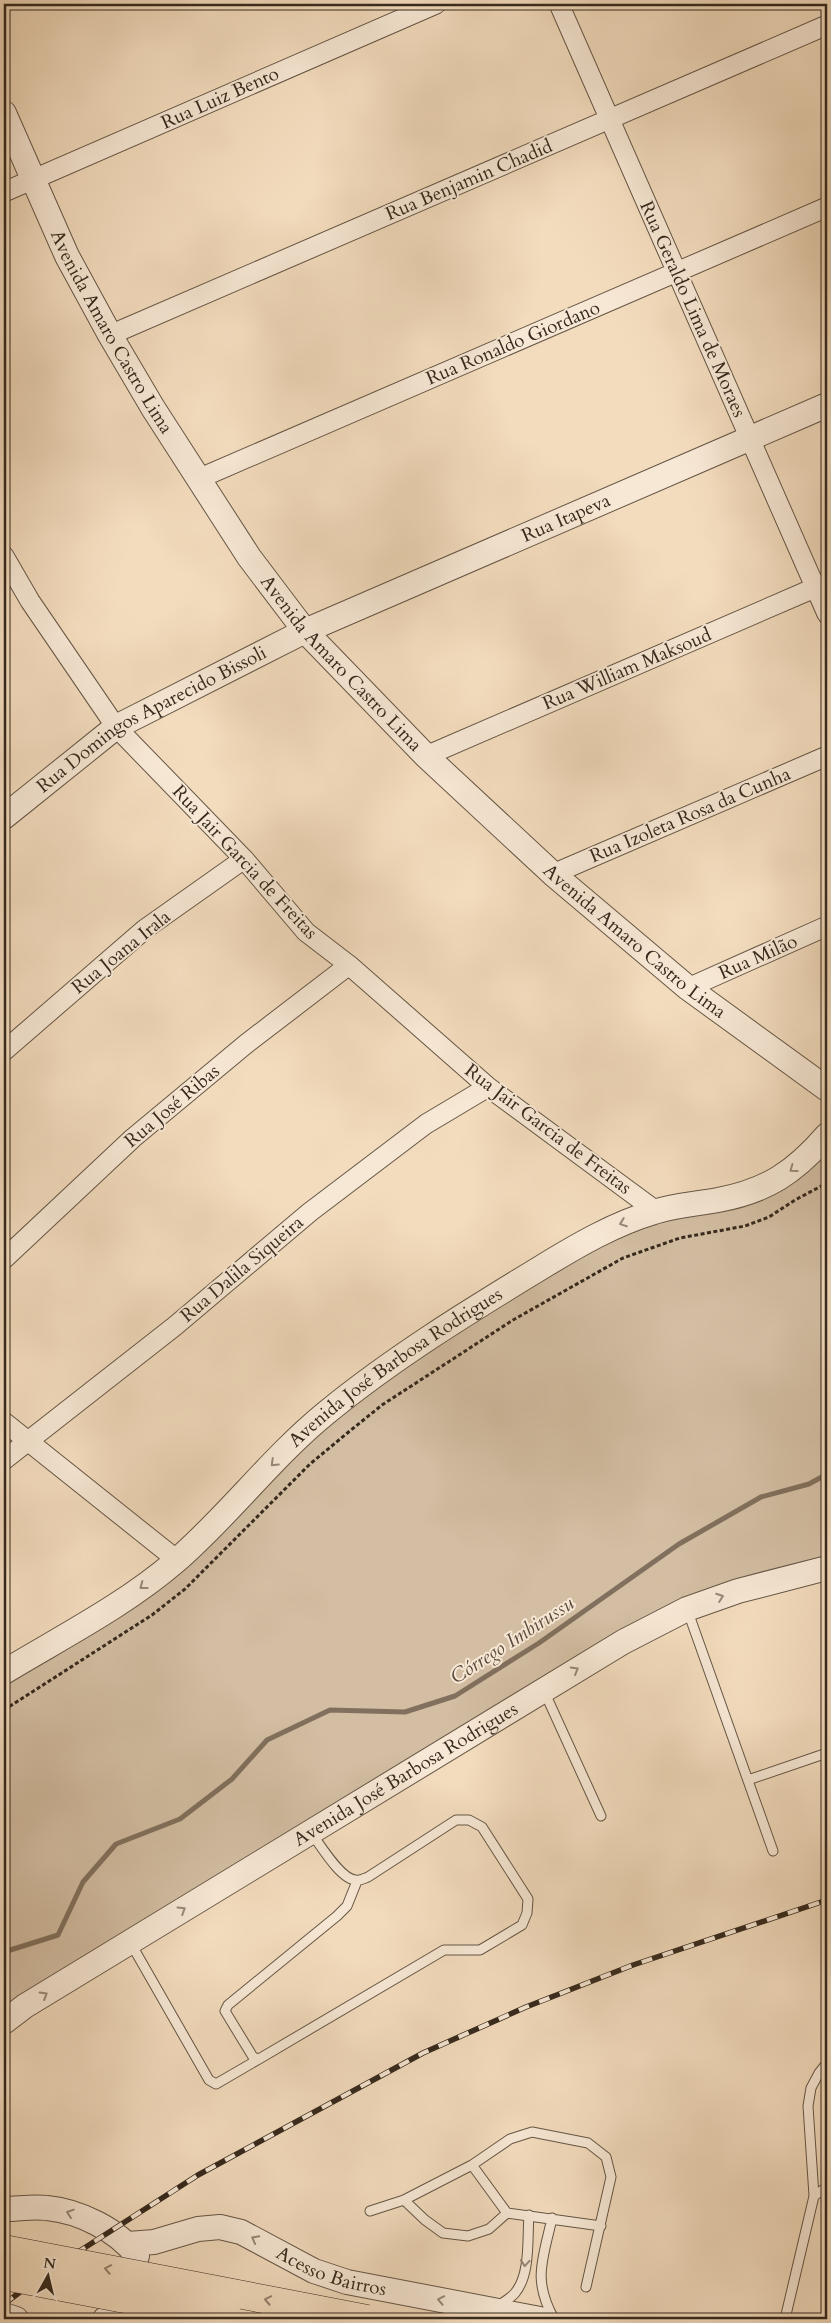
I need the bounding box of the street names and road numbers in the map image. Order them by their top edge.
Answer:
street label: Rua Luiz Bento [157,60,283,136]
street label: Rua Benjamin Chadid [382,133,556,227]
street label: Rua Geraldo Lima de Moraes [633,197,753,421]
street label: Avenida Amaro Castro Lima [44,226,179,439]
street label: Rua Ronaldo Giordano [422,295,604,391]
street label: Rua Itapeva [518,487,614,549]
street label: Avenida Amaro Castro Lima [254,570,428,757]
street label: Rua William Maksoud [539,622,715,716]
street label: Rua Domingos Aparecido Bissoli [31,640,271,799]
street label: Rua Izoleta Rosa da Cunha [586,761,794,869]
street label: Rua Jair Garcia de Freitas [166,779,324,945]
street label: Avenida Amaro Castro Lima [537,858,731,1024]
street label: Rua Joana Irala [66,904,176,1000]
street label: Rua Milão [715,928,801,986]
street label: Rua José Ribas [119,1058,225,1154]
street label: Rua Jair Garcia de Freitas [459,1058,637,1200]
street label: Rua Dalila Siqueira [175,1210,309,1328]
street label: Avenida José Barbosa Rodrigues [283,1281,507,1453]
street label: Avenida José Barbosa Rodrigues [288,1696,523,1853]
street label: Acesso Bairros [271,2240,389,2302]

